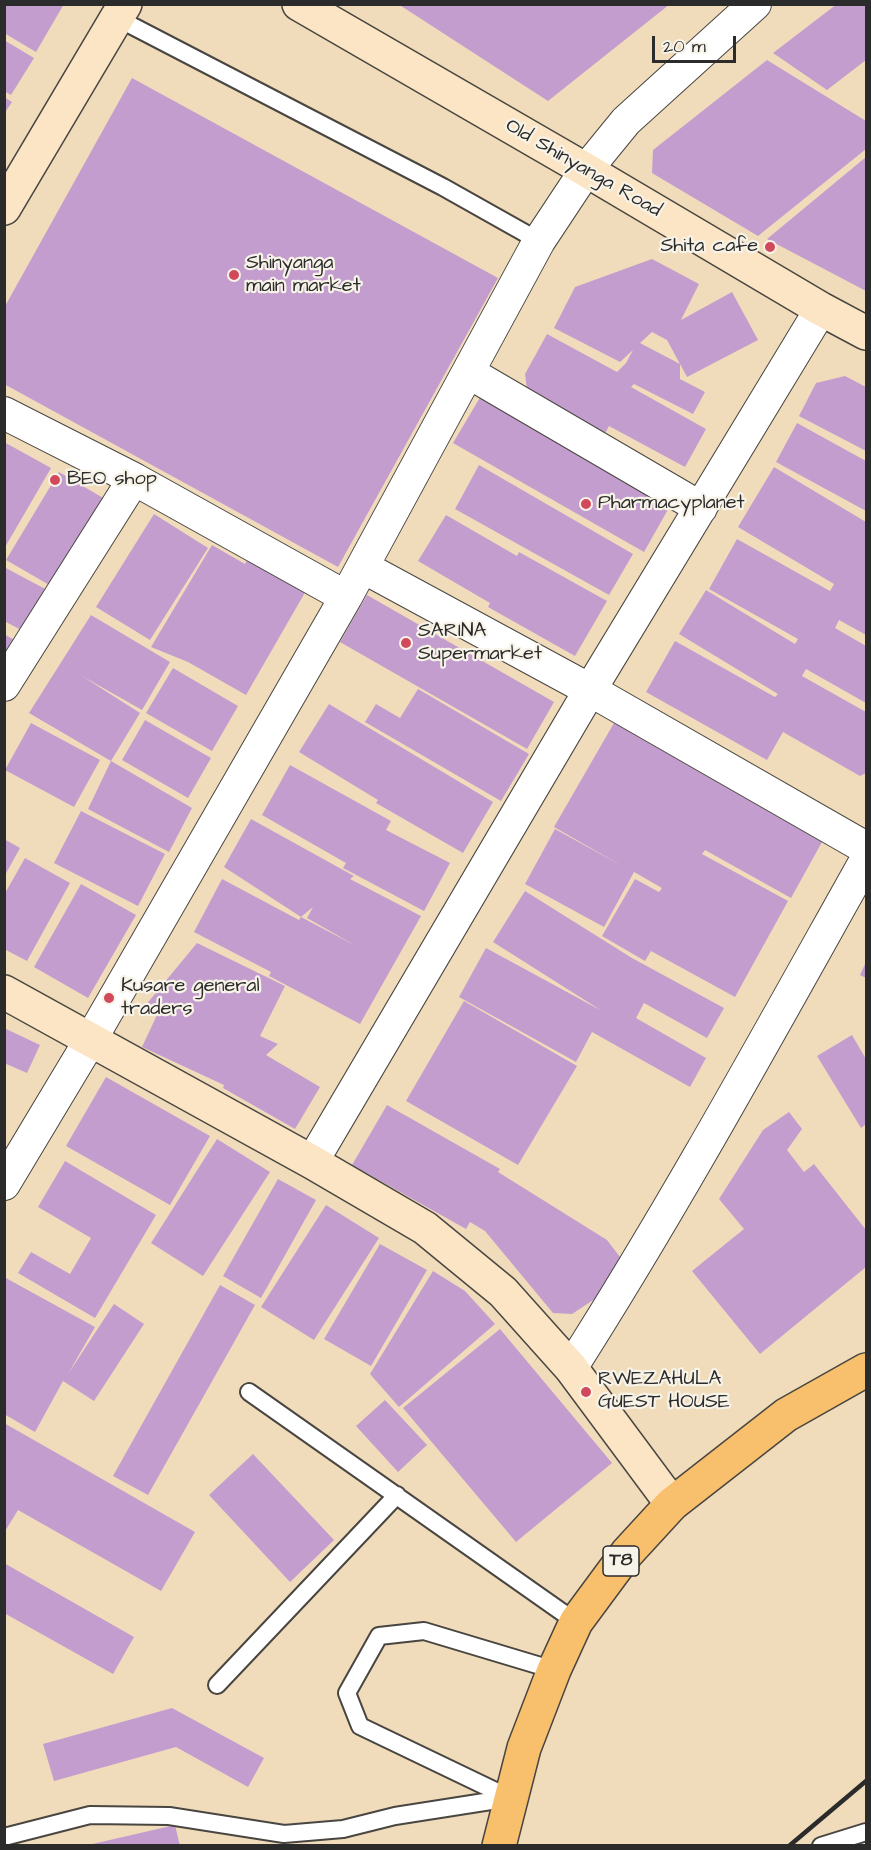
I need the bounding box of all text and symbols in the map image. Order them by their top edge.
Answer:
scale bar [655,24,739,62]
text: 20 m [663,34,706,59]
street label: Old Shinyanga Road [501,115,665,223]
place label: Shita cafe [660,235,758,259]
marker: Shita cafe [763,240,777,254]
place label: Shinyanga main market [246,252,361,299]
marker: Shinyanga main market [227,268,241,282]
place label: BEO shop [67,468,157,492]
marker: BEO shop [48,473,62,487]
place label: Pharmacyplanet [598,492,745,516]
marker: Pharmacyplanet [579,497,593,511]
place label: SARINA Supermarket [418,620,542,667]
marker: SARINA Supermarket [399,636,413,650]
place label: Kusare general traders [121,975,260,1022]
marker: Kusare general traders [102,991,116,1005]
place label: RWEZAHULA GUEST HOUSE [598,1368,730,1415]
marker: RWEZAHULA GUEST HOUSE [579,1385,593,1399]
road number: T8 [603,1546,639,1576]

